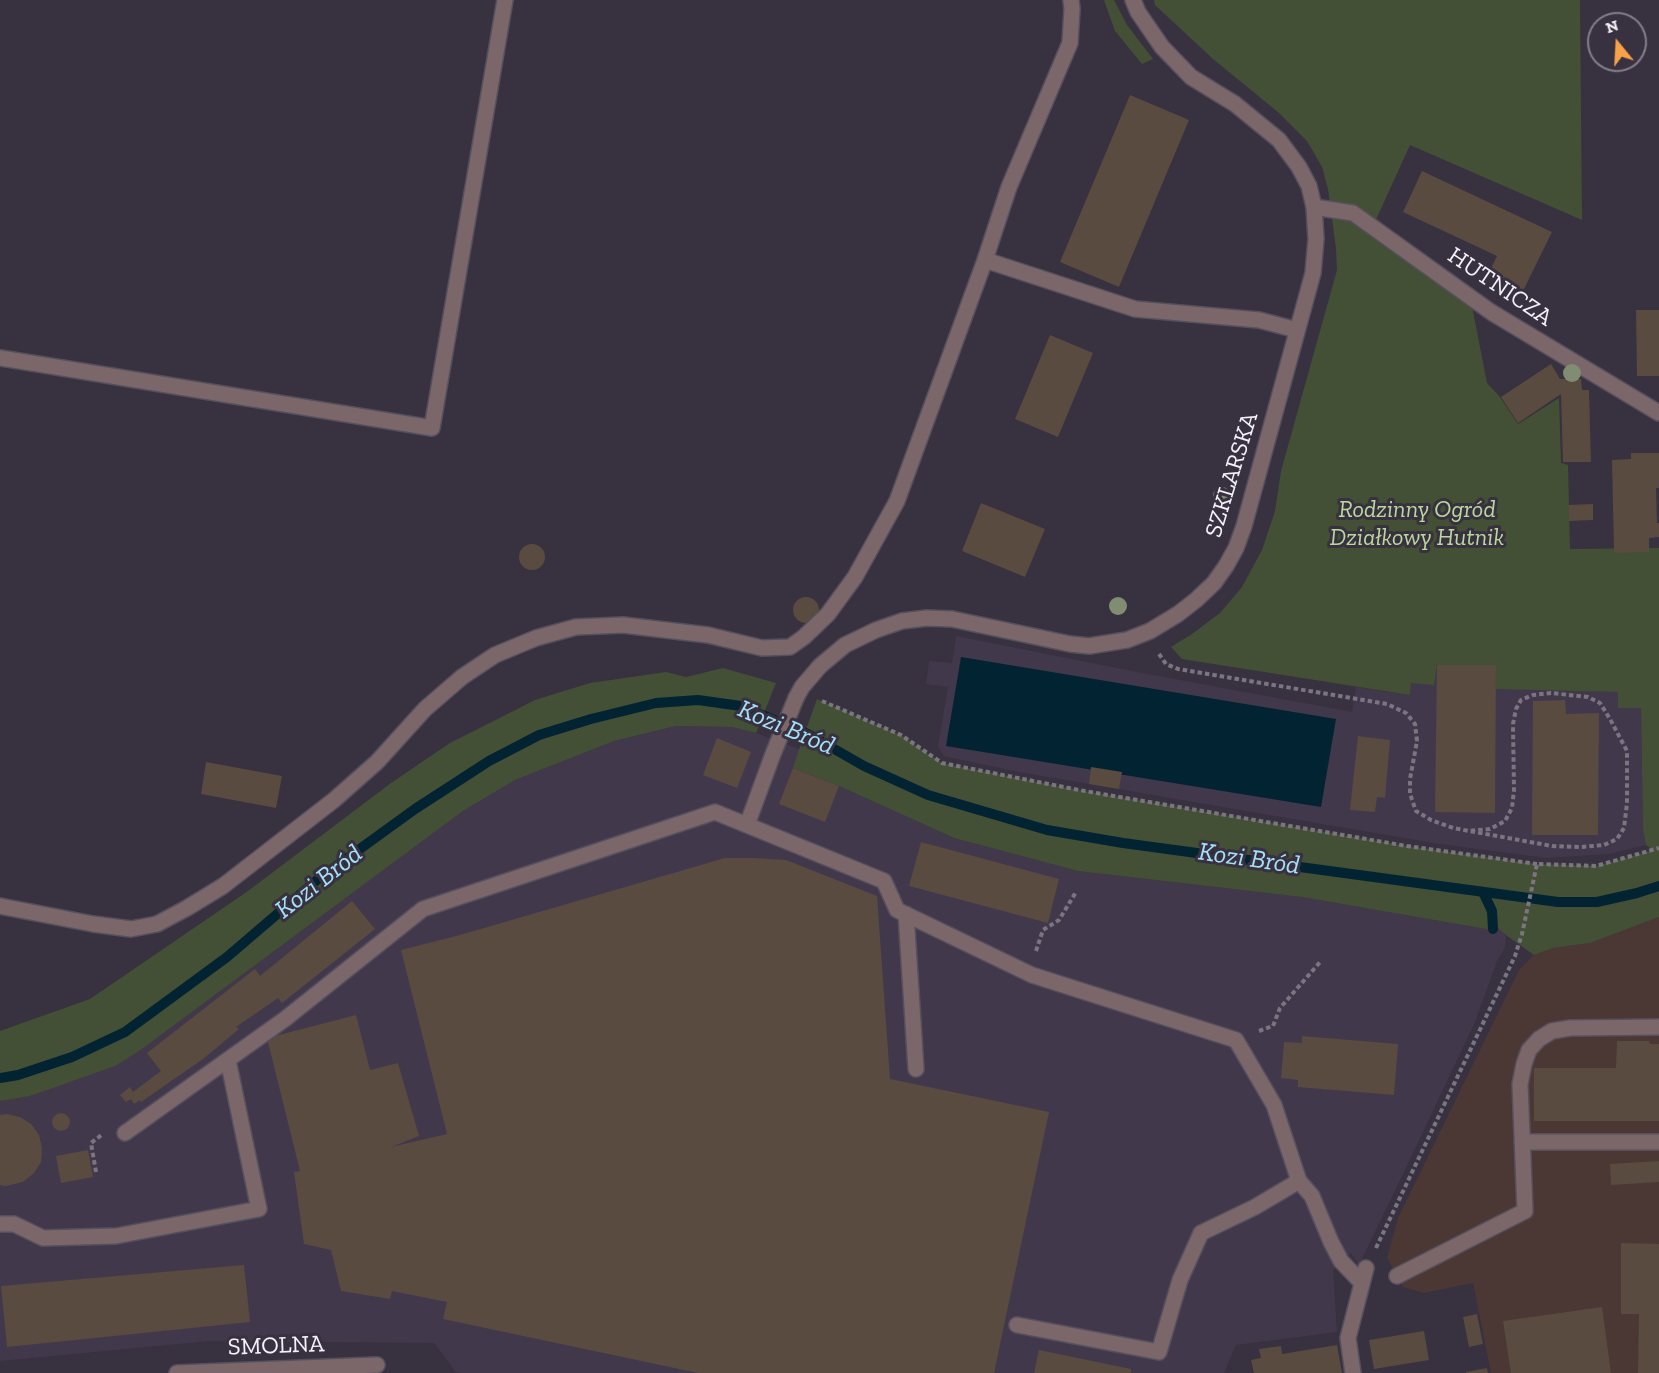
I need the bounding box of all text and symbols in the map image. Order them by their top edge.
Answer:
north arrow [1587,12,1647,72]
text: N [1603,15,1621,37]
street label: HUTNICZA [1442,241,1558,333]
street label: SZKLARSKA [1199,409,1265,541]
park label: Rodzinny Ogród Działkowy Hutnik [1330,496,1504,552]
water label: Kozi Bród [733,694,839,762]
water label: Kozi Bród [1196,836,1302,882]
water label: Kozi Bród [269,838,369,926]
street label: SMOLNA [227,1330,325,1362]

